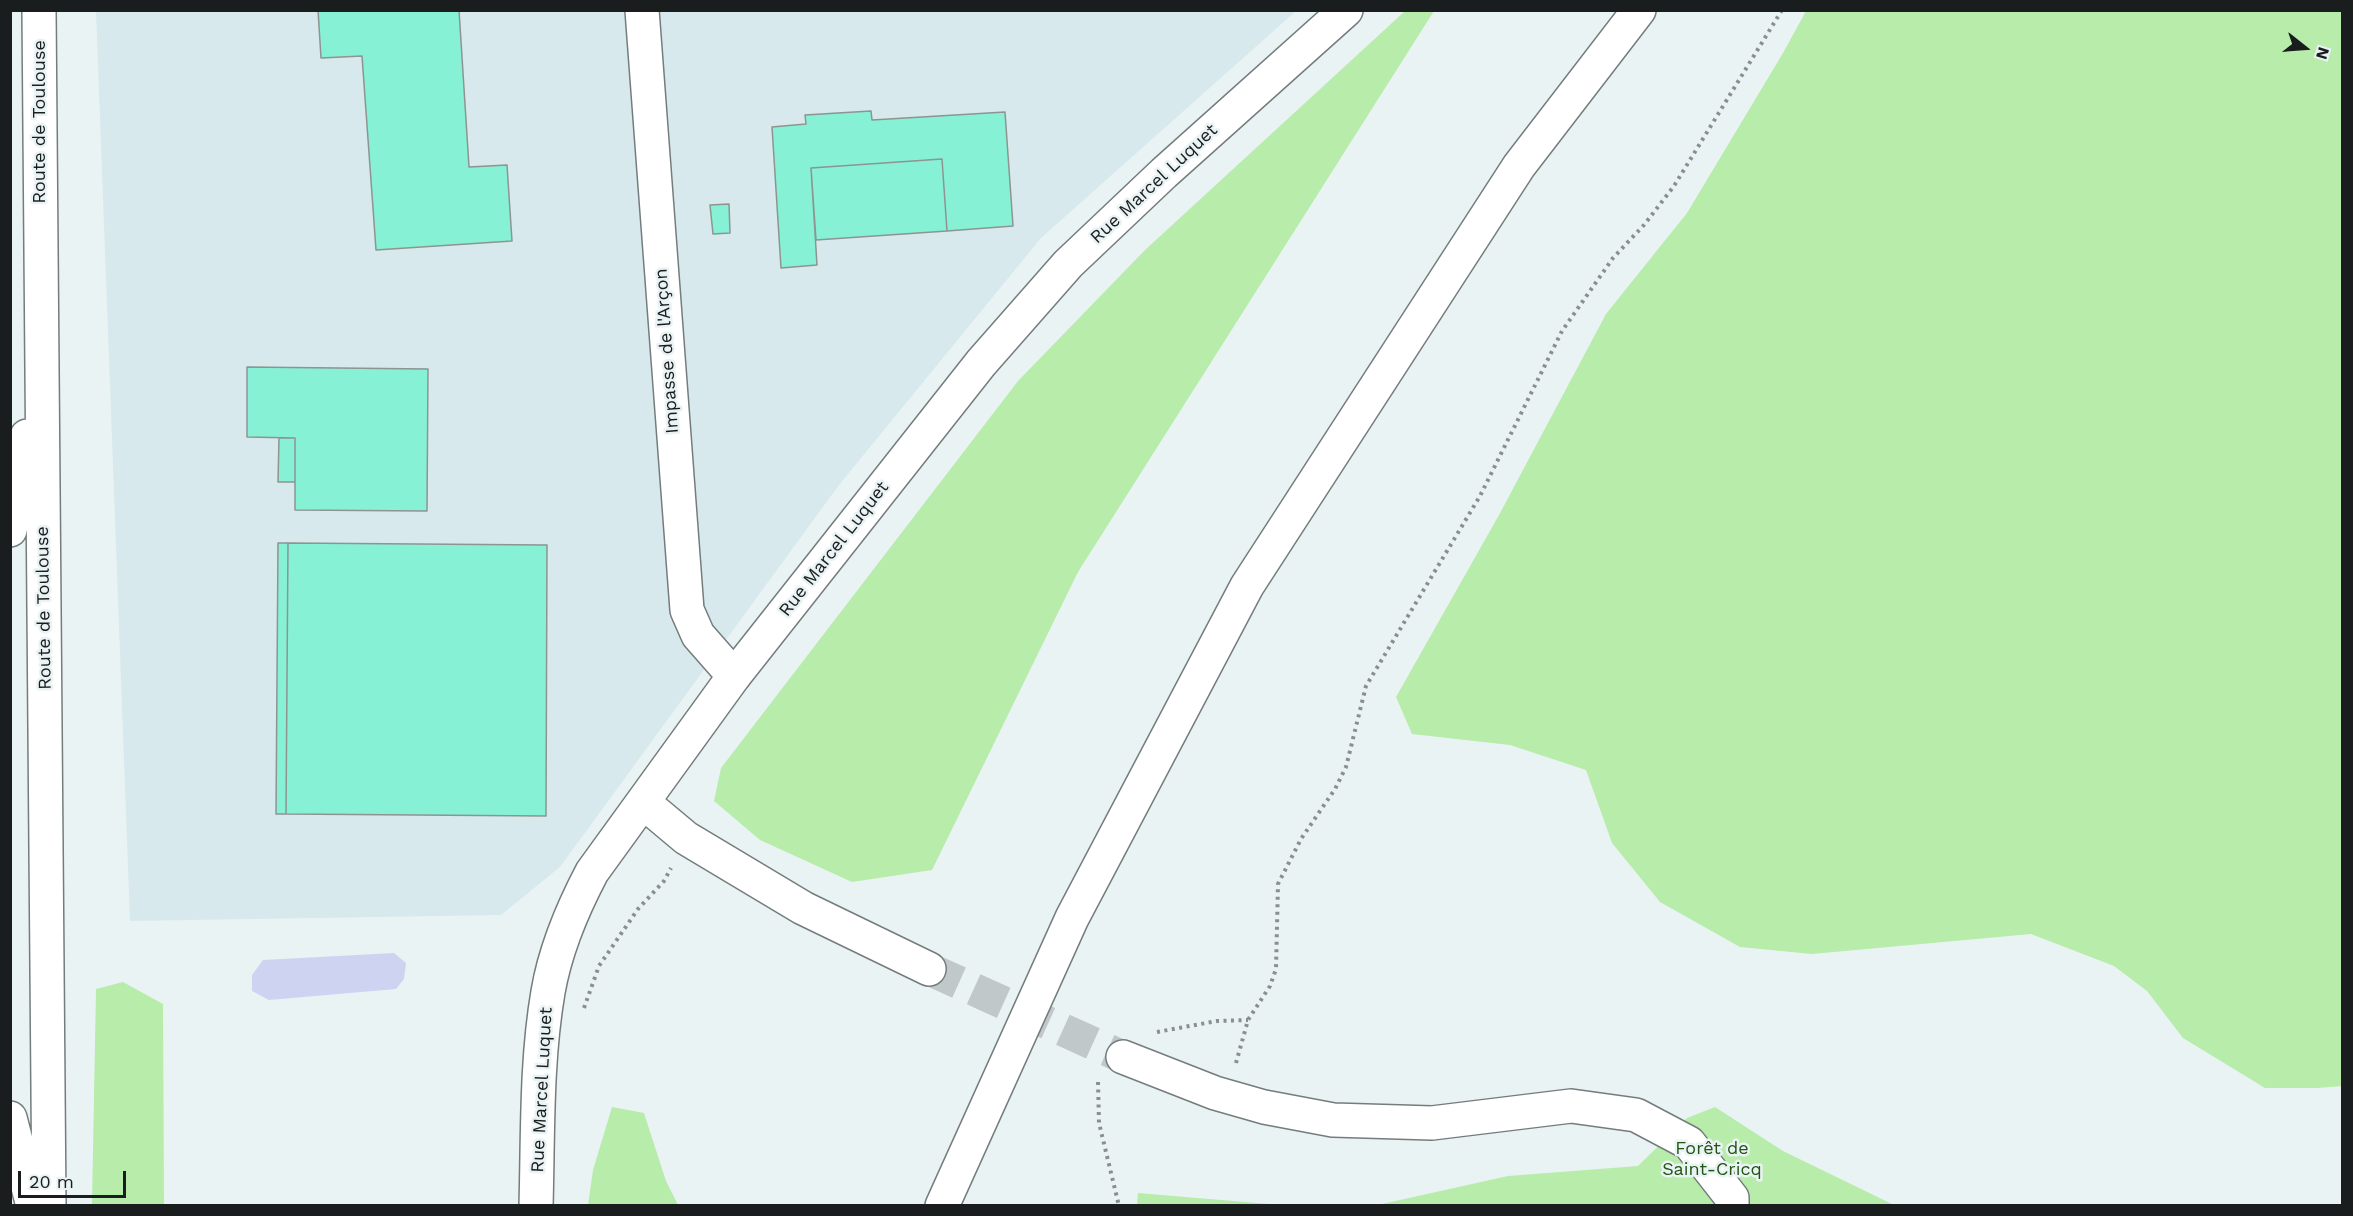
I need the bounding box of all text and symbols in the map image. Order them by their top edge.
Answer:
north arrow [2275,18,2335,78]
street label: Route de Toulouse [29,40,51,204]
text: N [2312,45,2334,62]
street label: Rue Marcel Luquet [1086,120,1222,248]
street label: Impasse de l'Arçon [650,268,684,434]
street label: Rue Marcel Luquet [774,477,894,621]
street label: Route de Toulouse [32,526,56,690]
street label: Rue Marcel Luquet [527,1007,557,1173]
park label: Forêt de Saint-Cricq [1662,1138,1762,1180]
scale bar [21,1159,129,1197]
text: 20 m [29,1171,74,1192]

